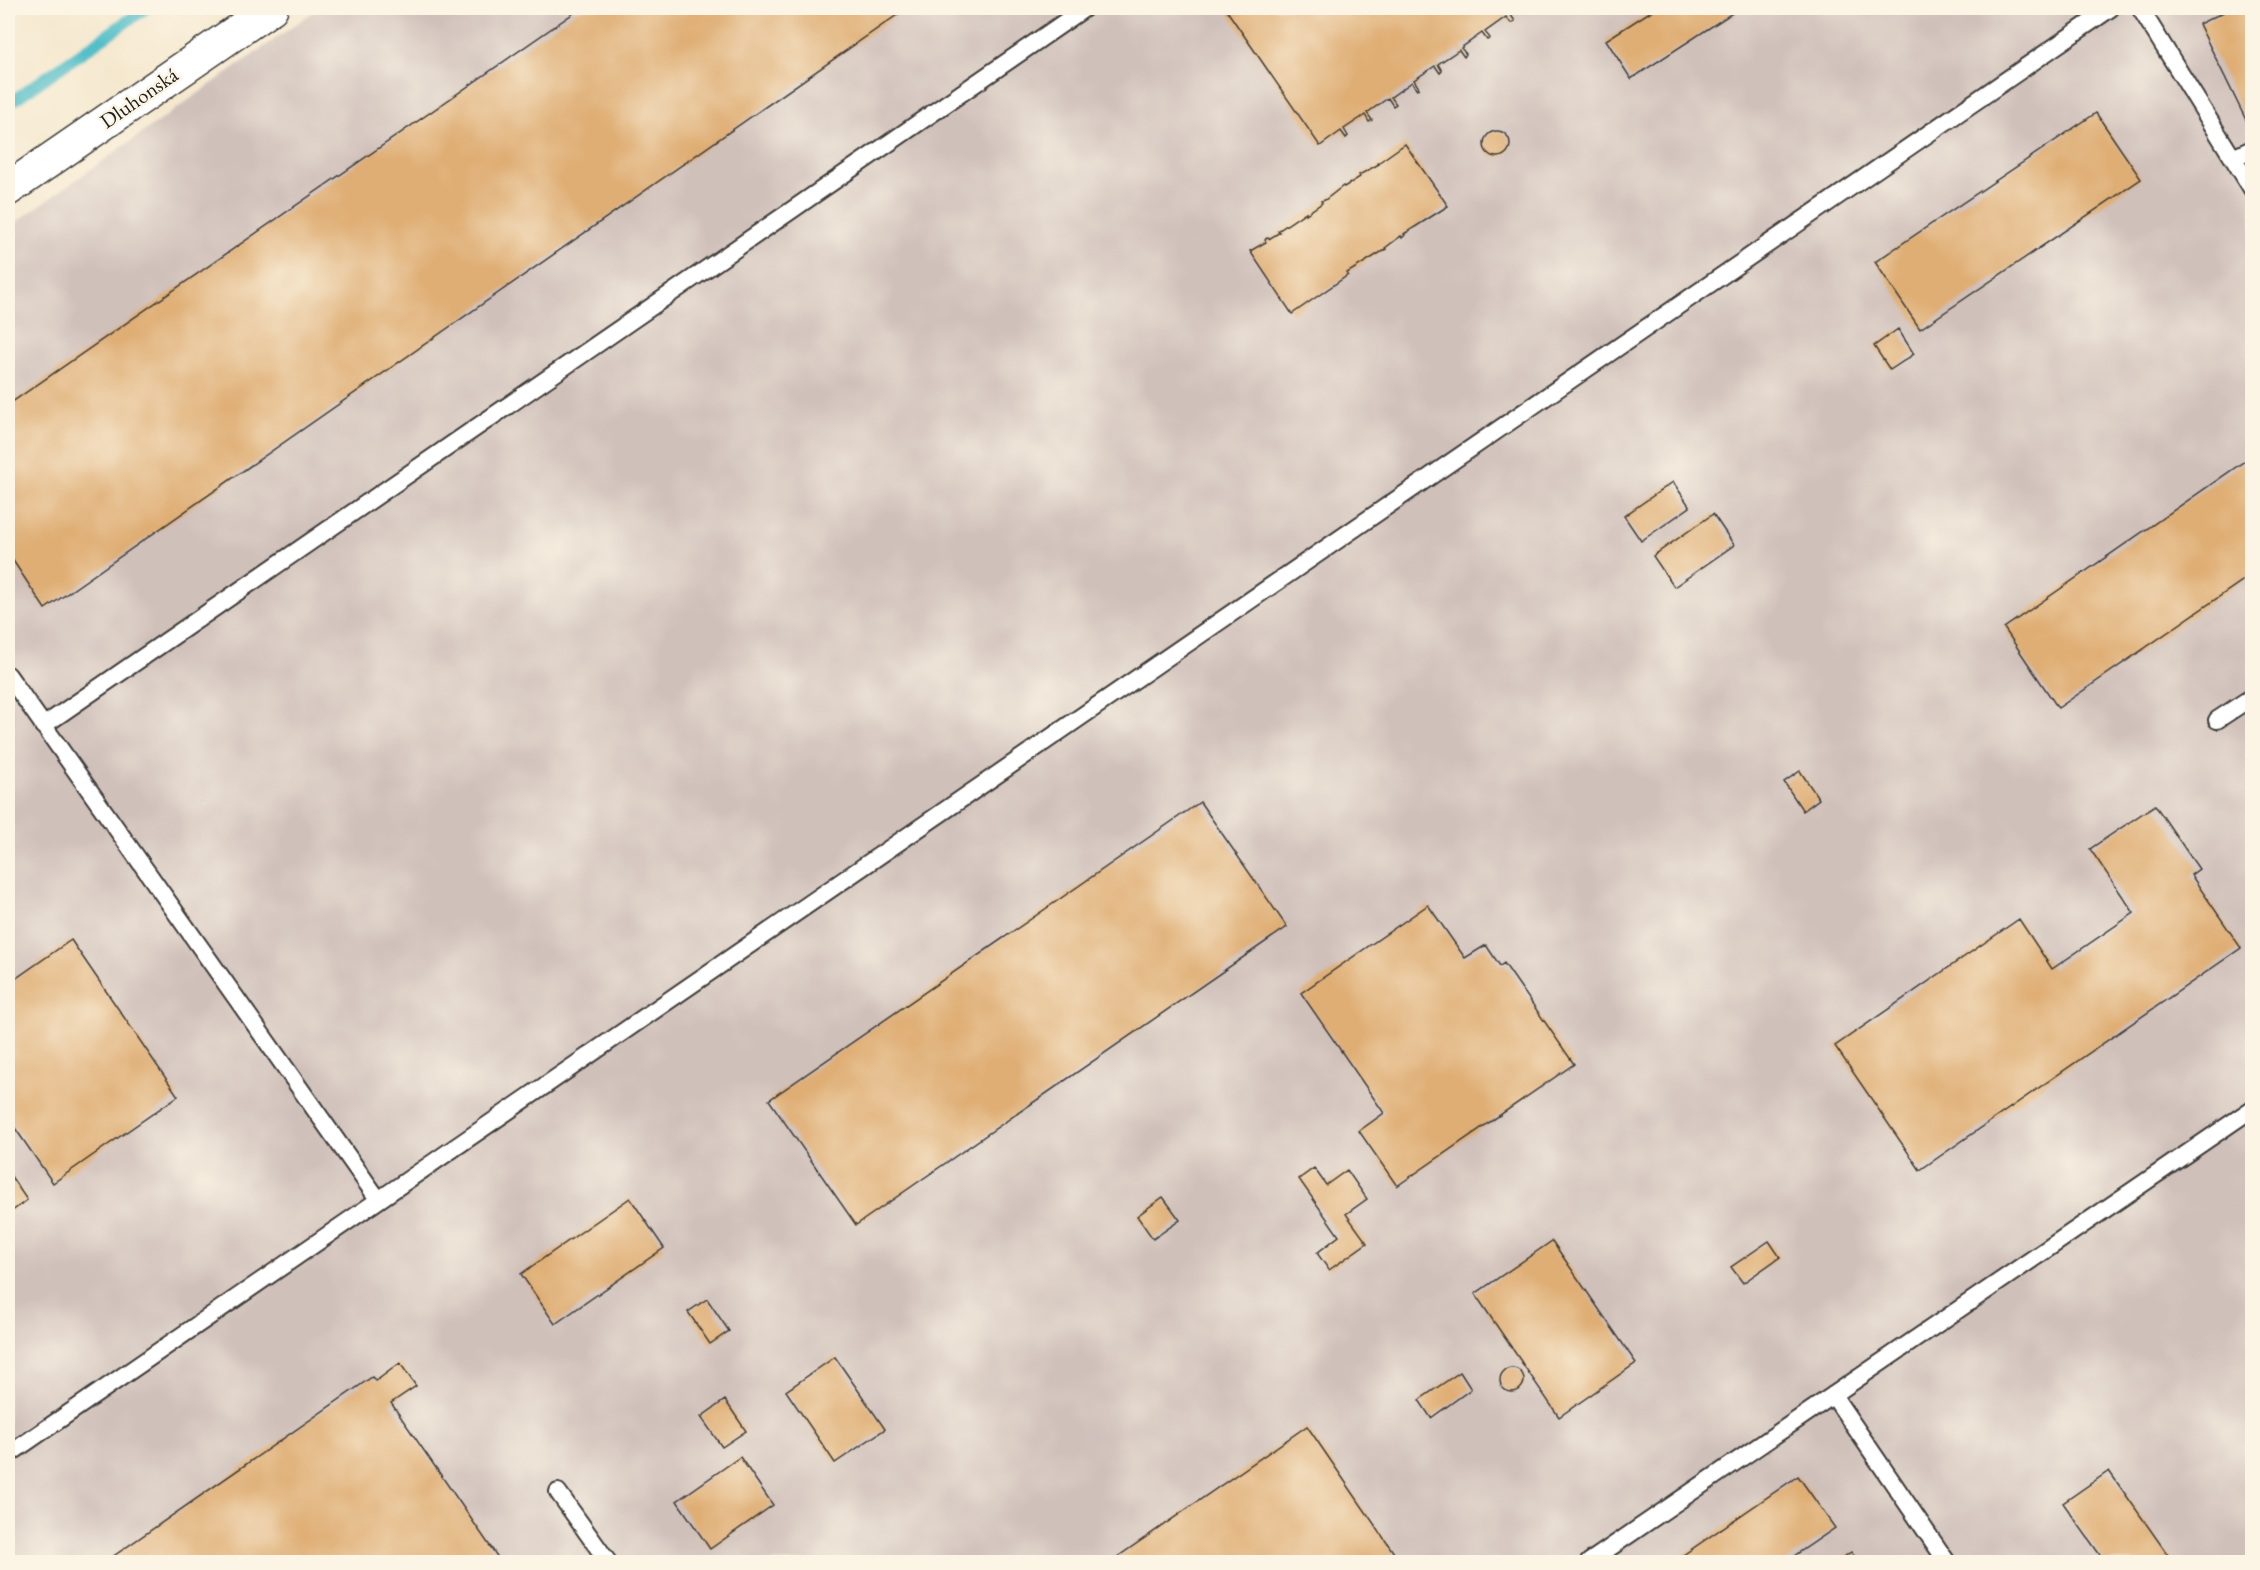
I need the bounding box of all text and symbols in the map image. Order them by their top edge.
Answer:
street label: Dluhonská [94,61,184,134]

